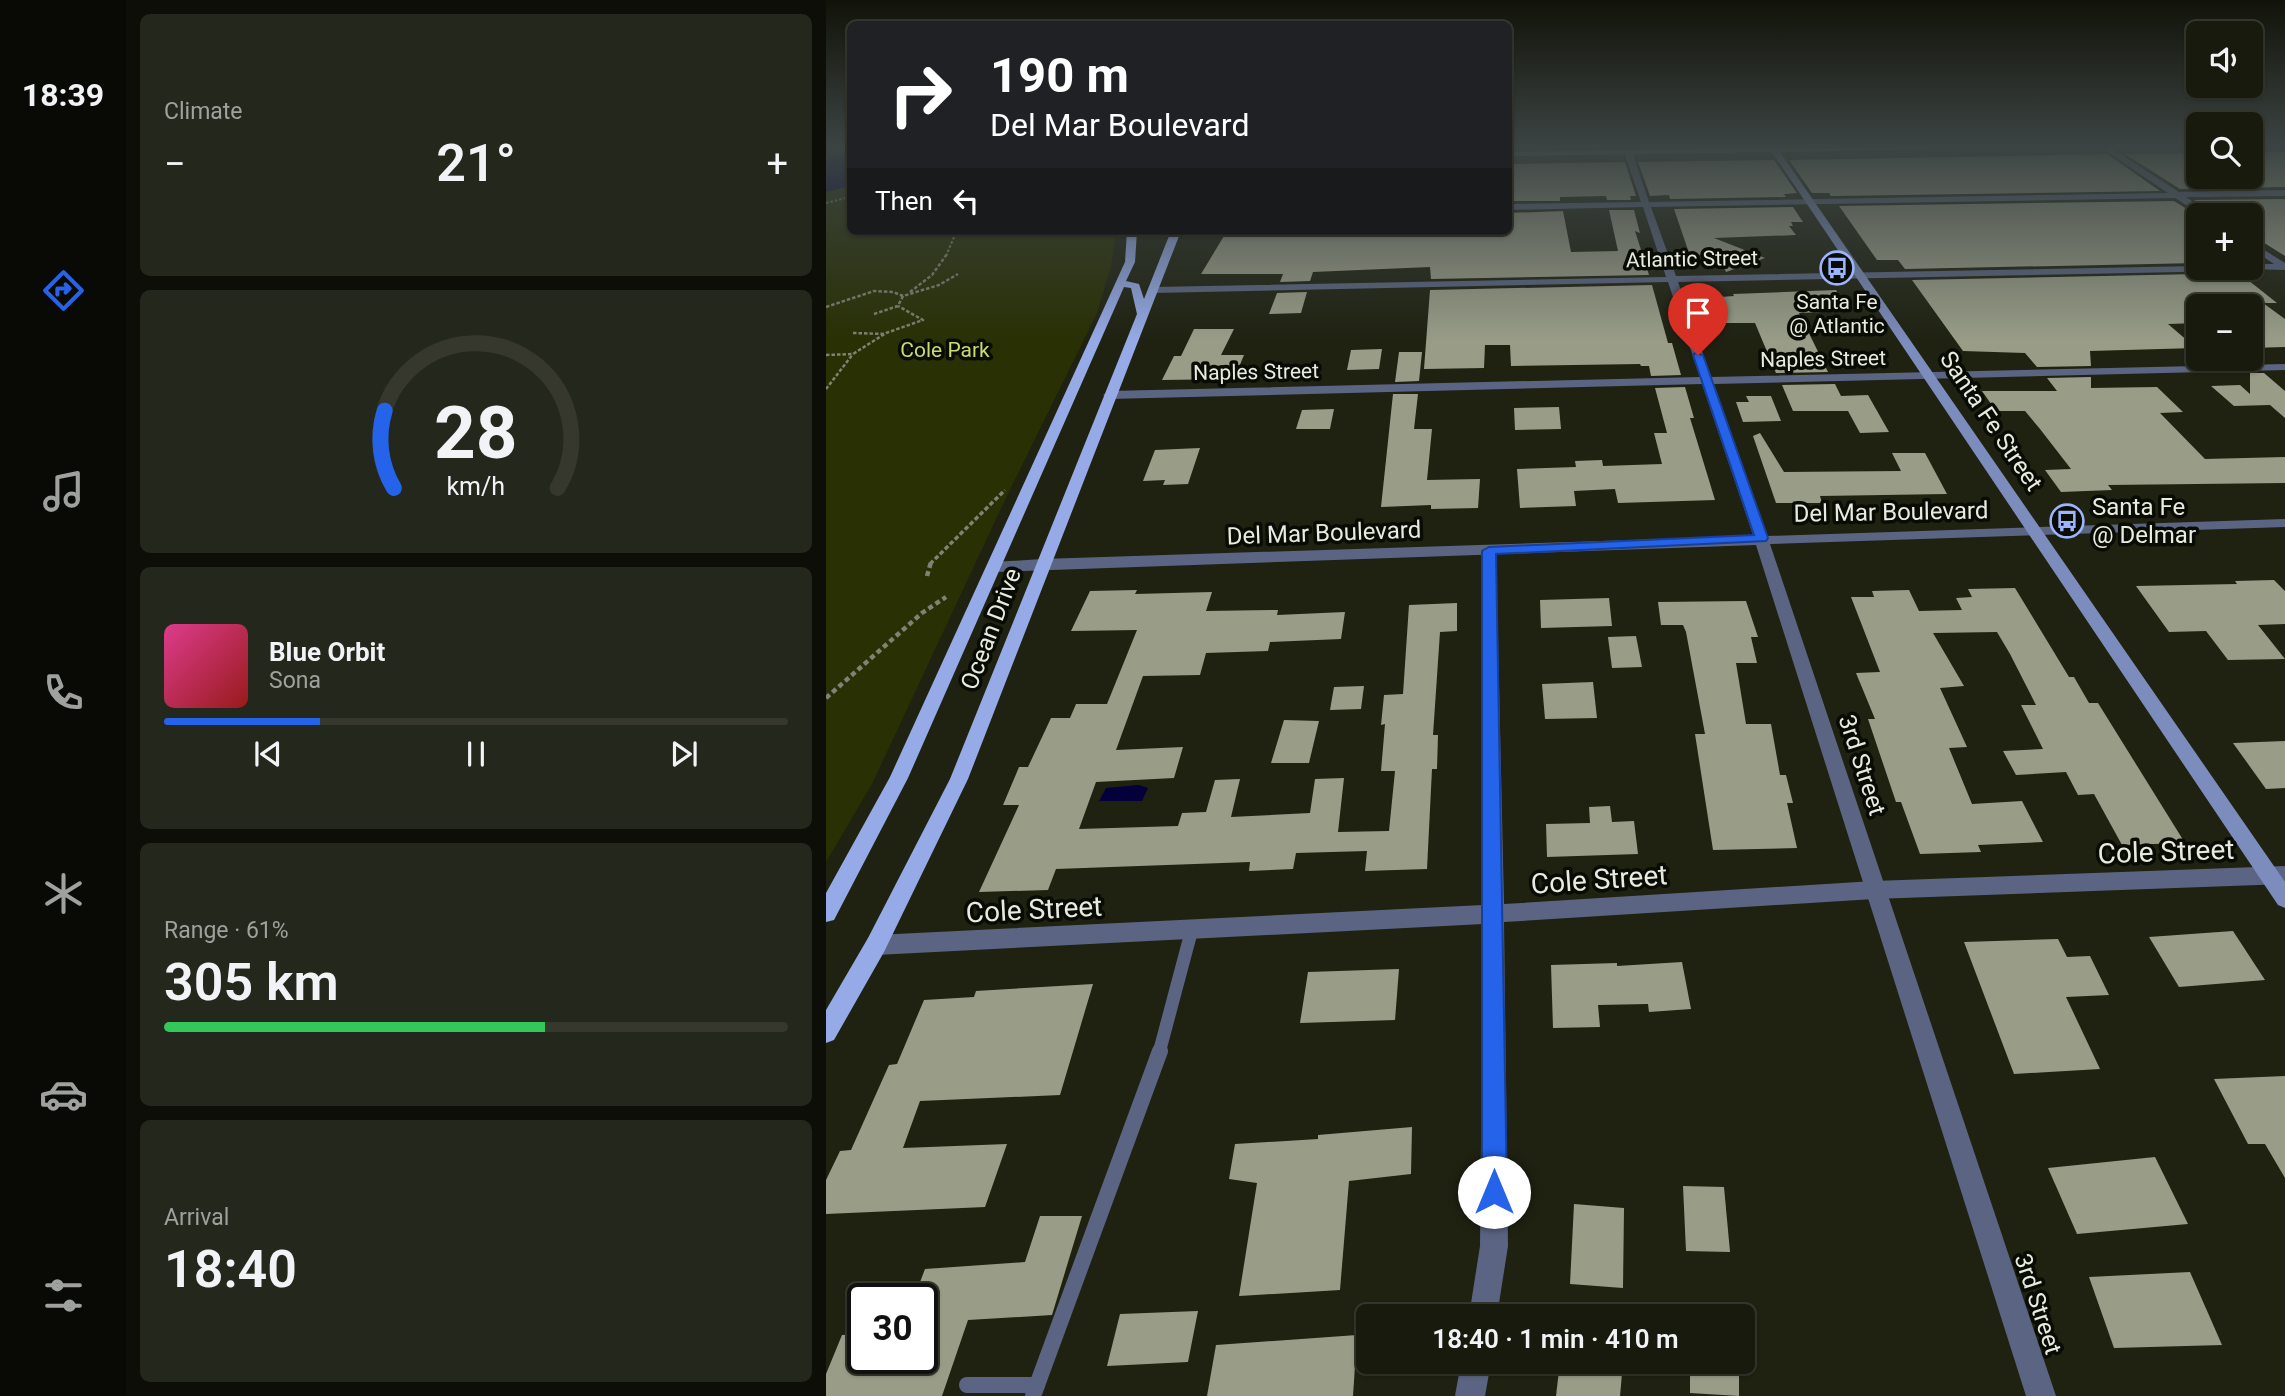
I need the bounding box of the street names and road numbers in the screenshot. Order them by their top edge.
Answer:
street label: Atlantic Street [1626,246,1758,272]
street label: Naples Street [1760,346,1886,372]
street label: Santa Fe Street [1934,346,2048,496]
street label: Naples Street [1193,359,1319,385]
street label: Del Mar Boulevard [1793,496,1989,528]
street label: Del Mar Boulevard [1226,516,1422,550]
street label: Ocean Drive [955,564,1027,694]
street label: 3rd Street [1833,711,1891,819]
street label: Cole Street [2097,833,2235,870]
street label: Cole Street [1530,858,1668,901]
street label: Cole Street [965,889,1103,930]
street label: 3rd Street [2009,1250,2067,1358]

